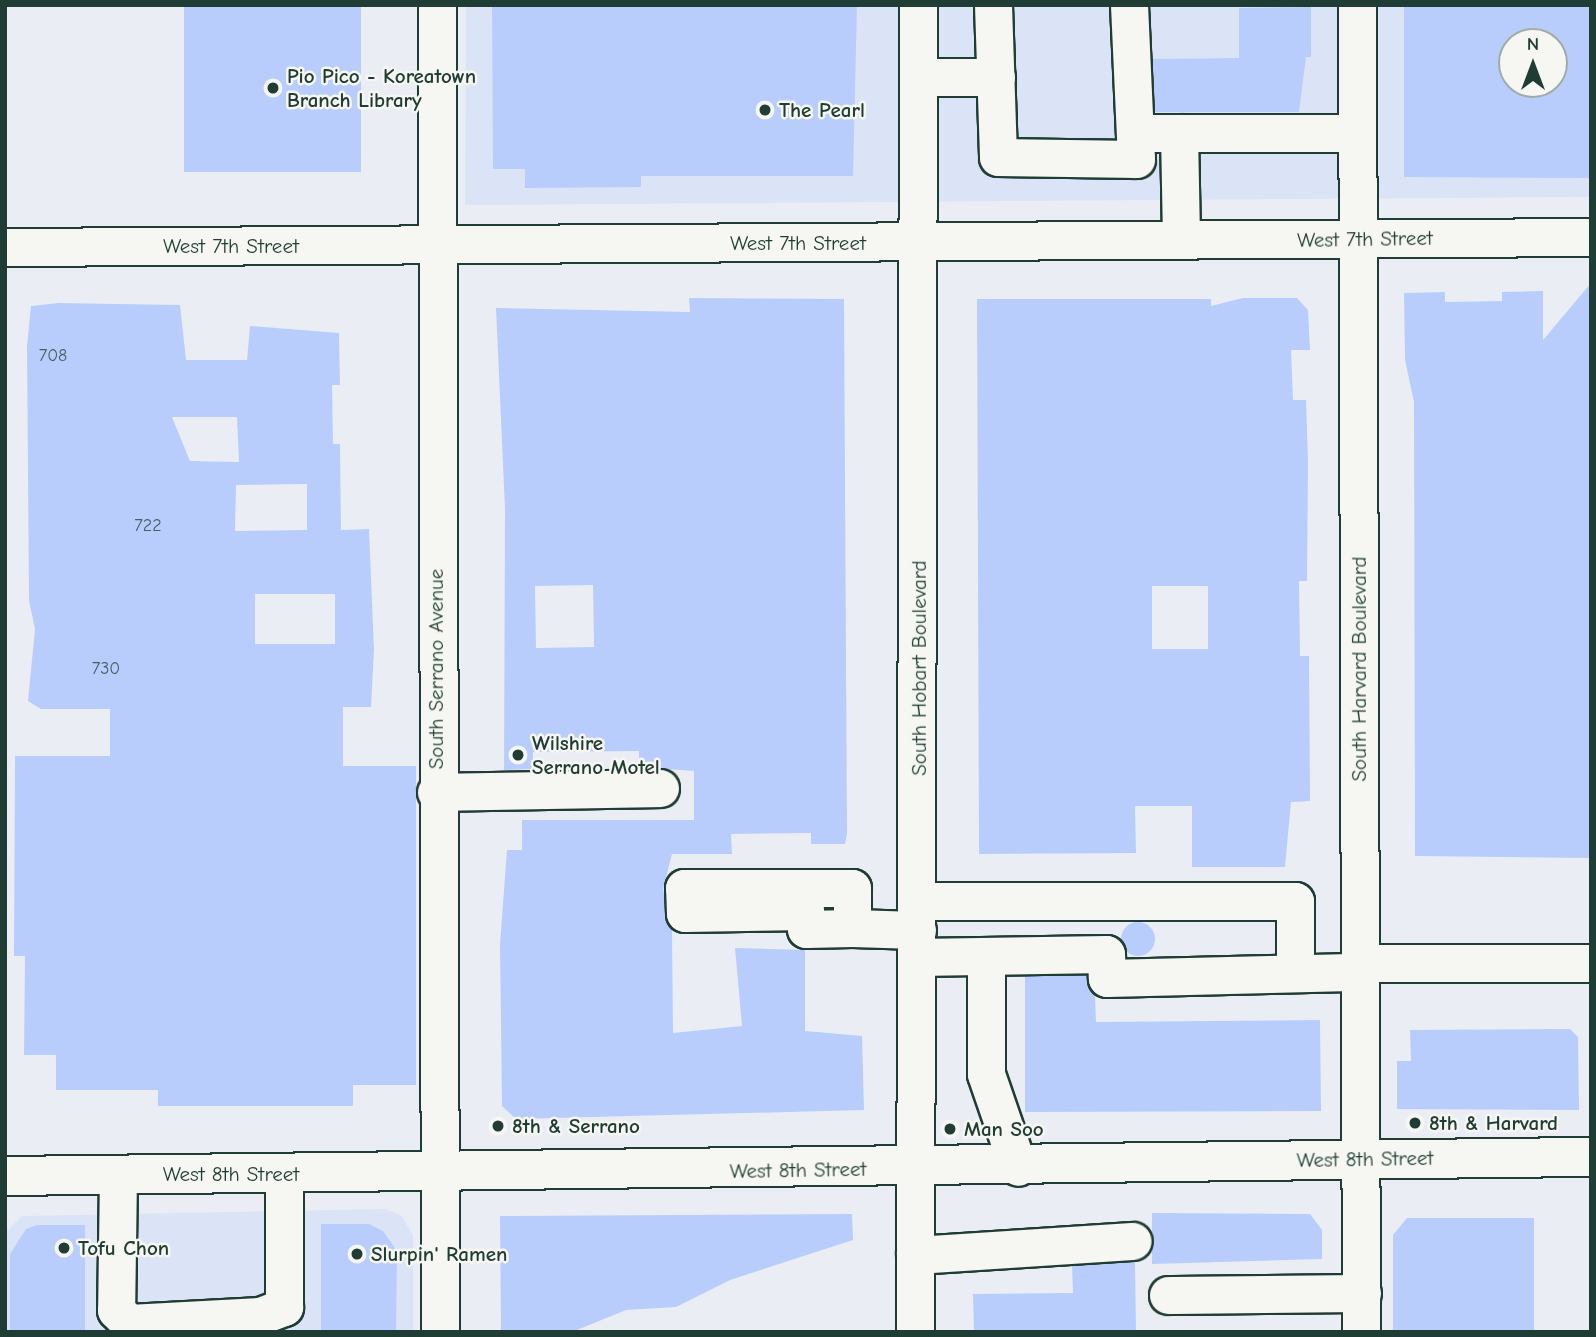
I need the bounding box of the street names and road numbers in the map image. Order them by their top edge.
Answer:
street label: West 7th Street [1297,225,1433,253]
street label: West 7th Street [730,230,866,256]
street label: West 7th Street [163,233,299,259]
street label: South Harvard Boulevard [1346,556,1372,782]
street label: South Hobart Boulevard [906,560,932,776]
street label: South Serrano Avenue [423,569,449,769]
street label: West 8th Street [1296,1145,1434,1173]
street label: West 8th Street [729,1156,867,1184]
street label: West 8th Street [163,1161,299,1187]

